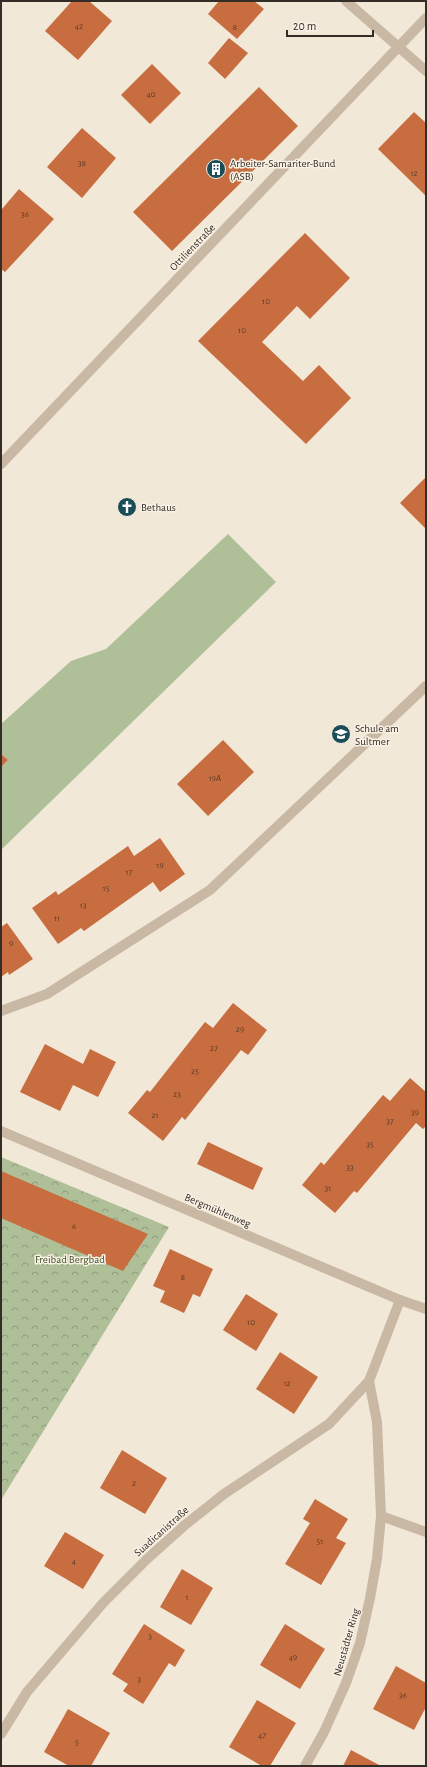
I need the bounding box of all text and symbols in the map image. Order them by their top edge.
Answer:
scale bar [287,12,373,38]
text: 20 m [293,20,316,32]
house number: 42 [75,22,83,31]
house number: 8 [233,23,237,32]
house number: 40 [146,90,156,99]
building icon: Arbeiter-Samariter-Bund (ASB) [205,158,227,180]
place label: Arbeiter-Samariter-Bund (ASB) [230,158,336,182]
house number: 38 [78,159,86,168]
house number: 12 [410,169,418,178]
house number: 36 [21,210,29,219]
street label: Ottilienstraße [168,222,217,273]
house number: 10 [262,297,270,306]
house number: 10 [238,326,246,335]
church icon: Bethaus [116,496,138,518]
place label: Bethaus [141,502,176,513]
school or university icon: Schule am Sultmer [330,723,352,745]
place label: Schule am Sultmer [355,723,399,747]
house number: 19A [209,774,221,783]
house number: 19 [156,861,164,870]
house number: 17 [126,868,133,877]
house number: 15 [103,884,110,893]
house number: 13 [80,901,87,910]
house number: 11 [54,914,60,923]
house number: 9 [9,939,13,948]
house number: 29 [236,1025,244,1034]
house number: 27 [210,1044,218,1053]
house number: 25 [191,1067,199,1076]
house number: 23 [173,1090,181,1099]
house number: 39 [411,1108,419,1117]
house number: 21 [151,1111,159,1120]
house number: 37 [386,1117,394,1126]
house number: 35 [366,1140,374,1149]
house number: 33 [346,1163,354,1172]
house number: 31 [325,1184,331,1193]
street label: Bergmühlenweg [183,1192,253,1230]
house number: 6 [72,1222,76,1231]
park label: Freibad Bergbad [35,1254,105,1265]
house number: 8 [181,1273,185,1282]
house number: 10 [247,1318,255,1327]
house number: 12 [283,1379,291,1388]
house number: 2 [132,1479,136,1488]
street label: Suadicanistraße [132,1504,191,1559]
house number: 51 [317,1537,323,1546]
house number: 4 [72,1557,77,1566]
house number: 1 [185,1593,189,1602]
street label: Neustädter Ring [332,1606,362,1677]
house number: 3 [148,1632,152,1641]
house number: 49 [289,1653,297,1662]
house number: 3 [137,1675,141,1684]
house number: 36 [399,1691,407,1700]
house number: 47 [258,1731,266,1740]
house number: 5 [75,1738,79,1747]

